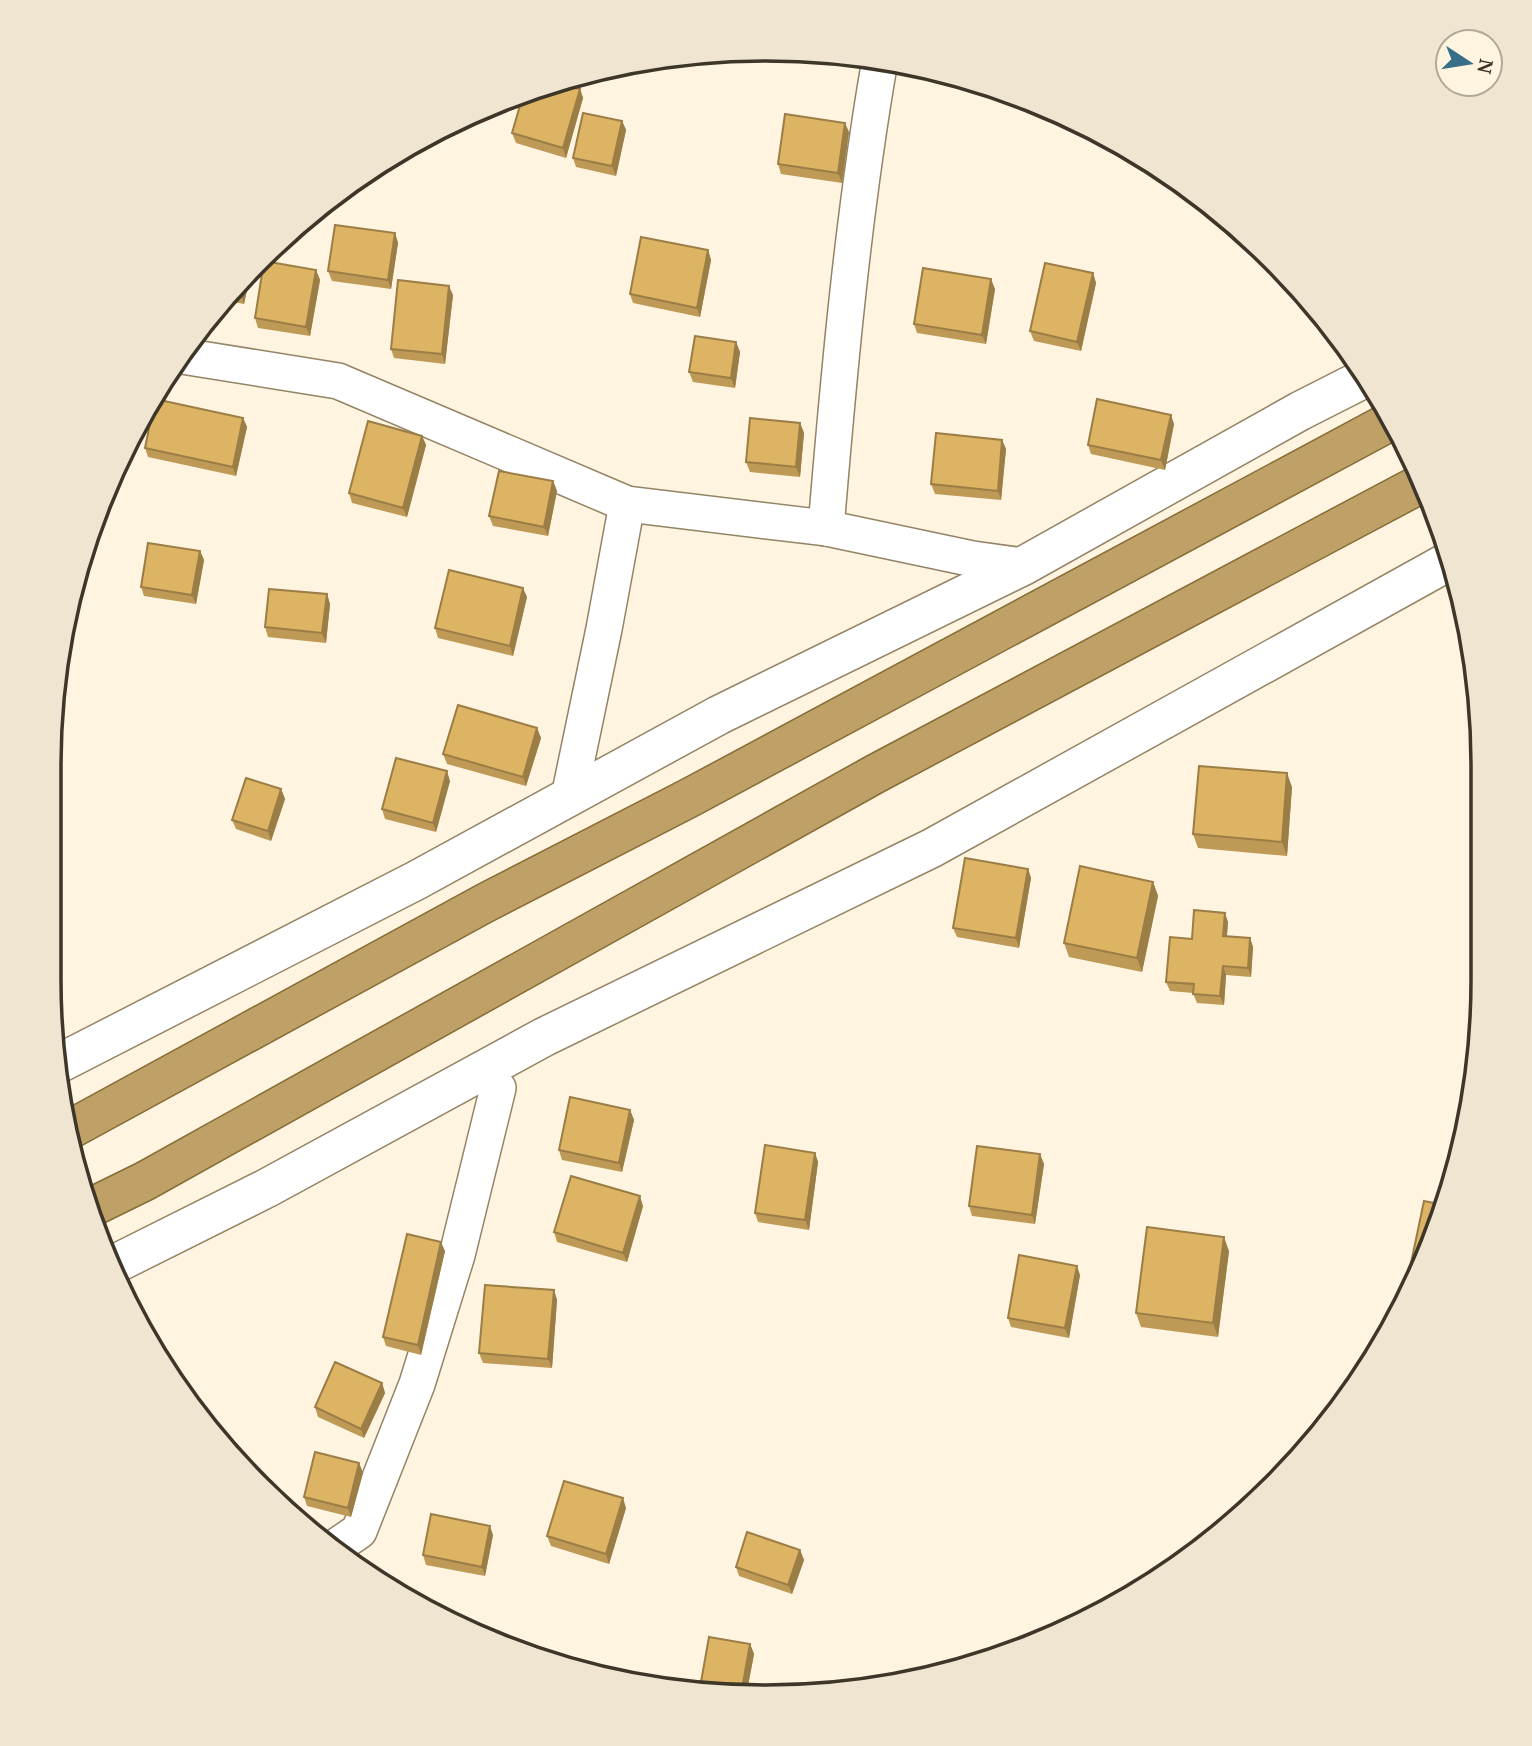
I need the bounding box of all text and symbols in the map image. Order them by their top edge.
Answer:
north arrow [1434,28,1504,98]
text: N [1472,57,1500,77]

